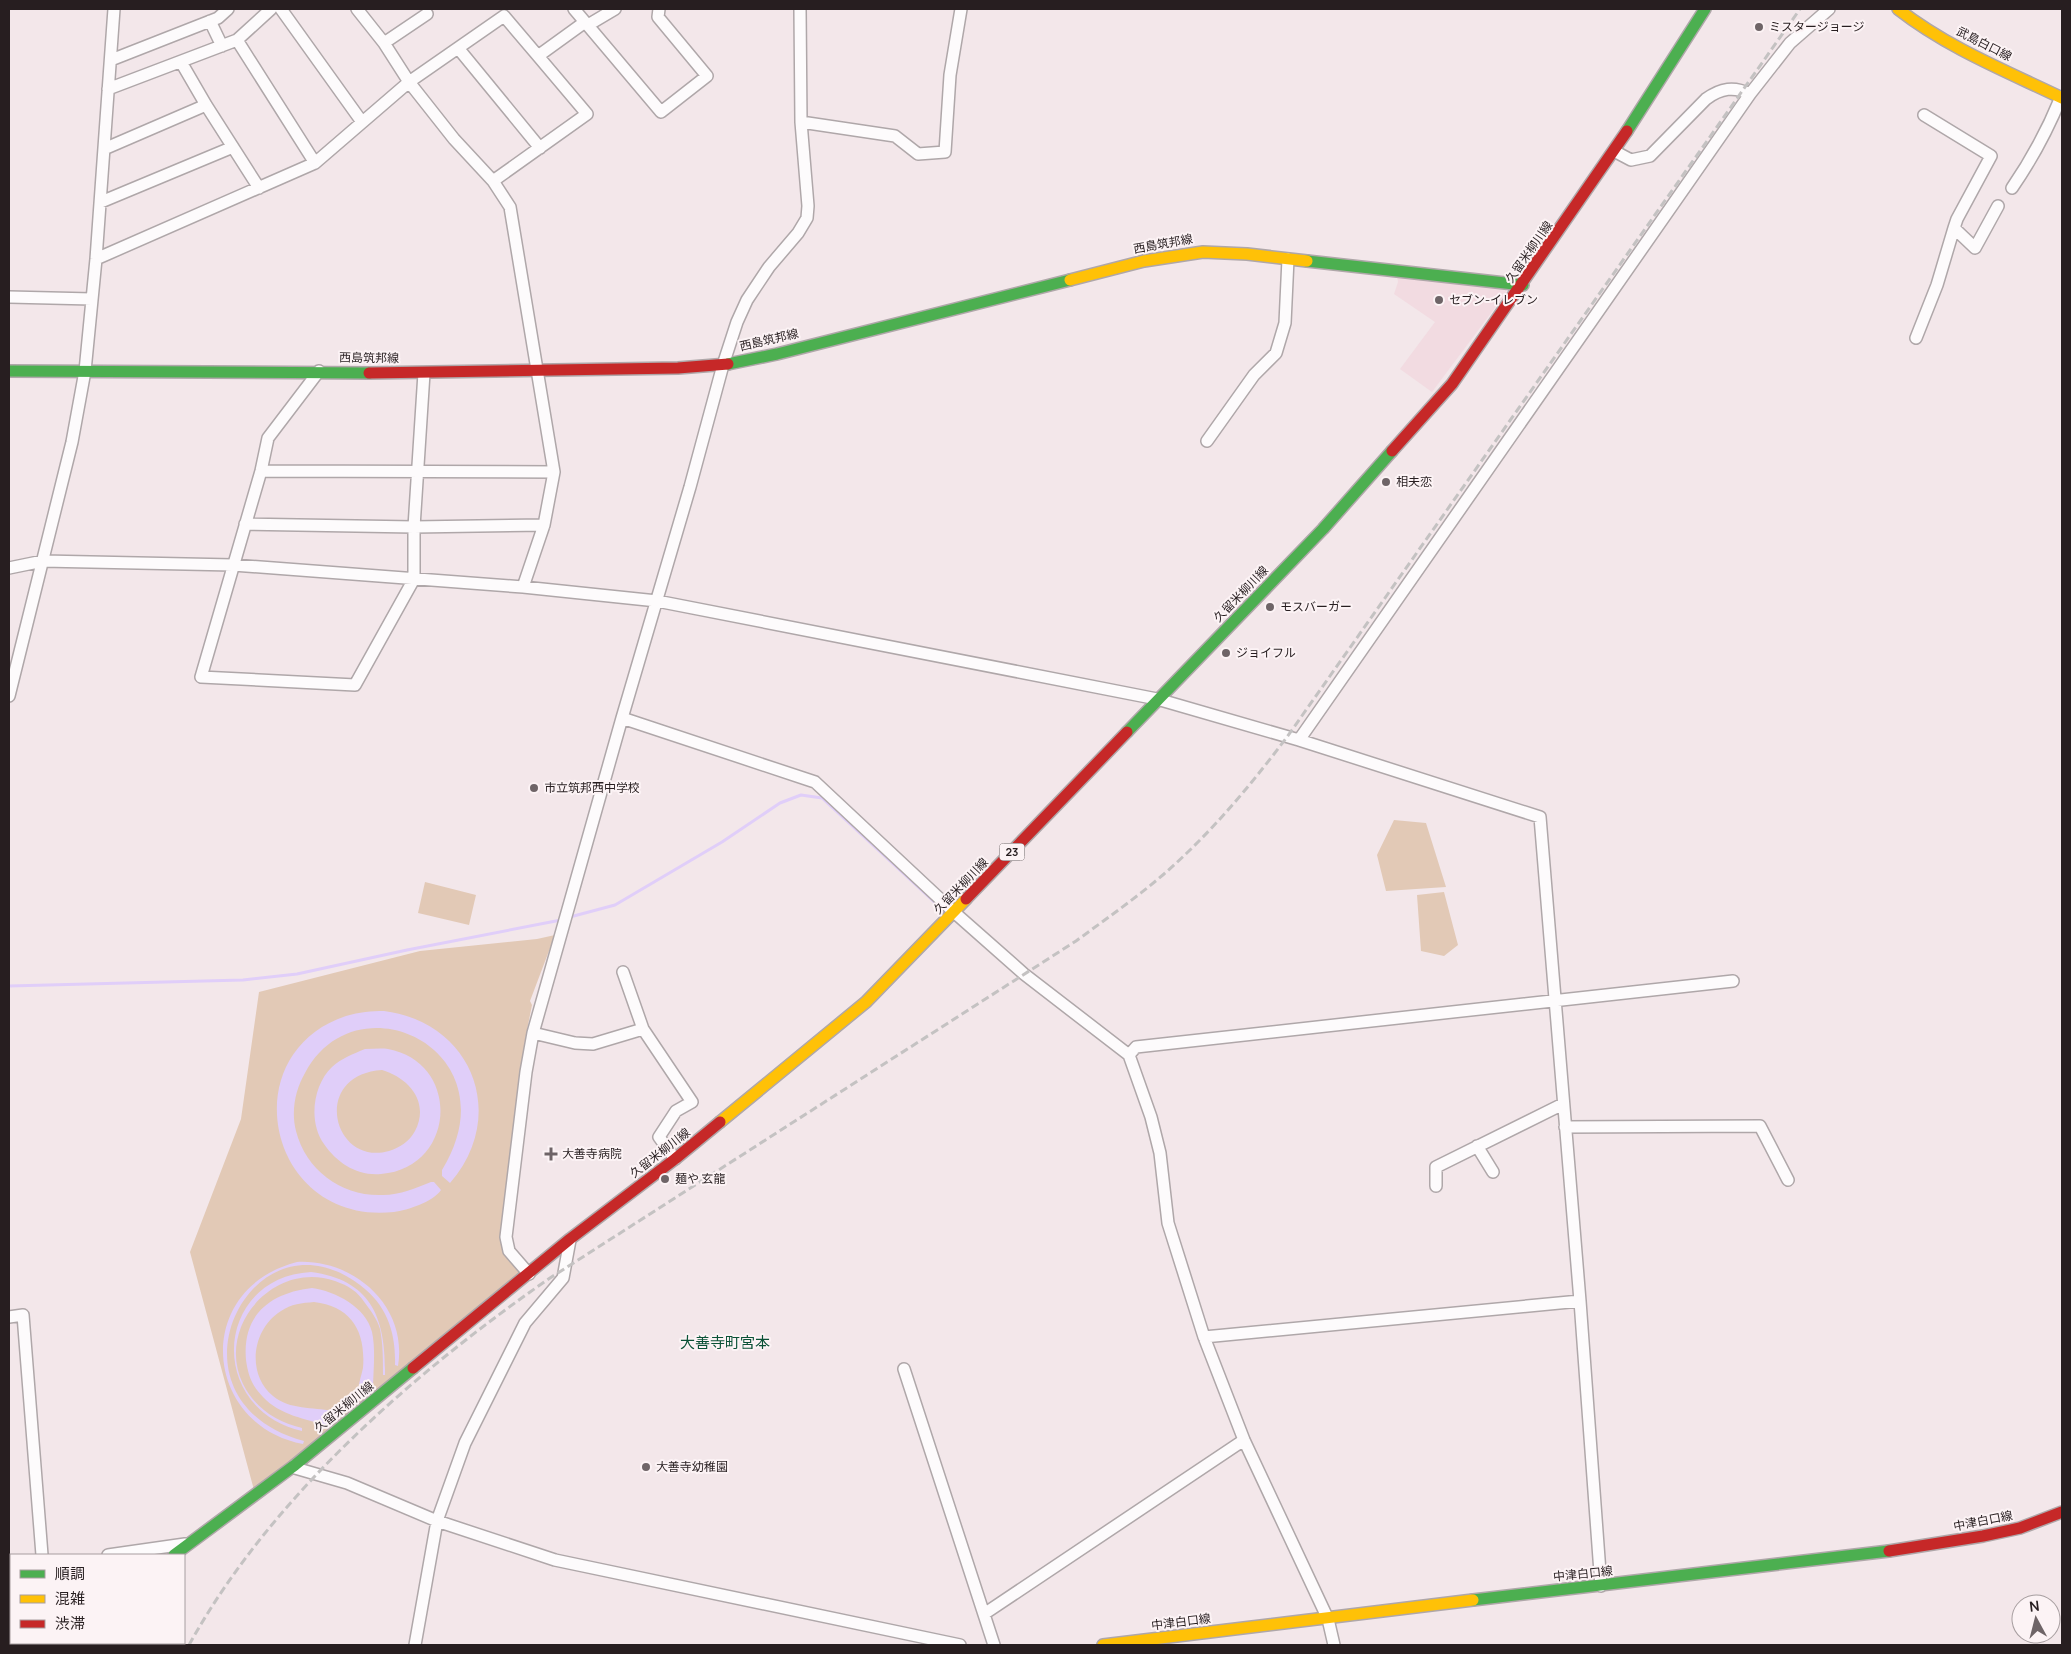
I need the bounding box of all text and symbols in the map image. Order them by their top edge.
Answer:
place label: ミスタージョージ [1769,18,1865,35]
marker: ミスタージョージ [1753,21,1765,33]
street label: 武島白口線 [1954,22,2015,65]
street label: 久留米柳川線 [1501,217,1556,286]
street label: 西島筑邦線 [1132,230,1194,257]
place label: セブン-イレブン [1449,291,1538,308]
marker: セブン-イレブン [1433,294,1445,306]
street label: 西島筑邦線 [738,324,800,355]
street label: 西島筑邦線 [339,348,399,367]
place label: 相夫恋 [1396,473,1432,490]
marker: 相夫恋 [1380,476,1392,488]
street label: 久留米柳川線 [1210,562,1272,625]
place label: モスバーガー [1280,598,1352,615]
marker: モスバーガー [1264,601,1276,613]
place label: ジョイフル [1236,644,1296,661]
marker: ジョイフル [1220,647,1232,659]
place label: 市立筑邦西中学校 [544,779,640,796]
marker: 市立筑邦西中学校 [528,782,540,794]
road number: 23 [1000,844,1024,860]
street label: 久留米柳川線 [930,854,992,917]
street label: 久留米柳川線 [626,1124,693,1181]
place label: 大善寺病院 [562,1145,622,1162]
marker: 大善寺病院 [544,1147,558,1161]
place label: 麺や 玄龍 [675,1170,725,1187]
marker: 麺や 玄龍 [659,1173,671,1185]
district label: 大善寺町宮本 [680,1332,770,1353]
street label: 久留米柳川線 [310,1377,377,1436]
place label: 大善寺幼稚園 [656,1458,728,1475]
marker: 大善寺幼稚園 [640,1461,652,1473]
street label: 中津白口線 [1952,1506,2014,1535]
legend [10,1554,185,1644]
street label: 中津白口線 [1552,1562,1614,1585]
text: 順調 [55,1563,85,1584]
text: 混雑 [55,1588,85,1609]
north arrow [2011,1594,2061,1644]
text: N [2028,1596,2041,1616]
street label: 中津白口線 [1150,1609,1212,1634]
text: 渋滞 [55,1613,85,1634]

